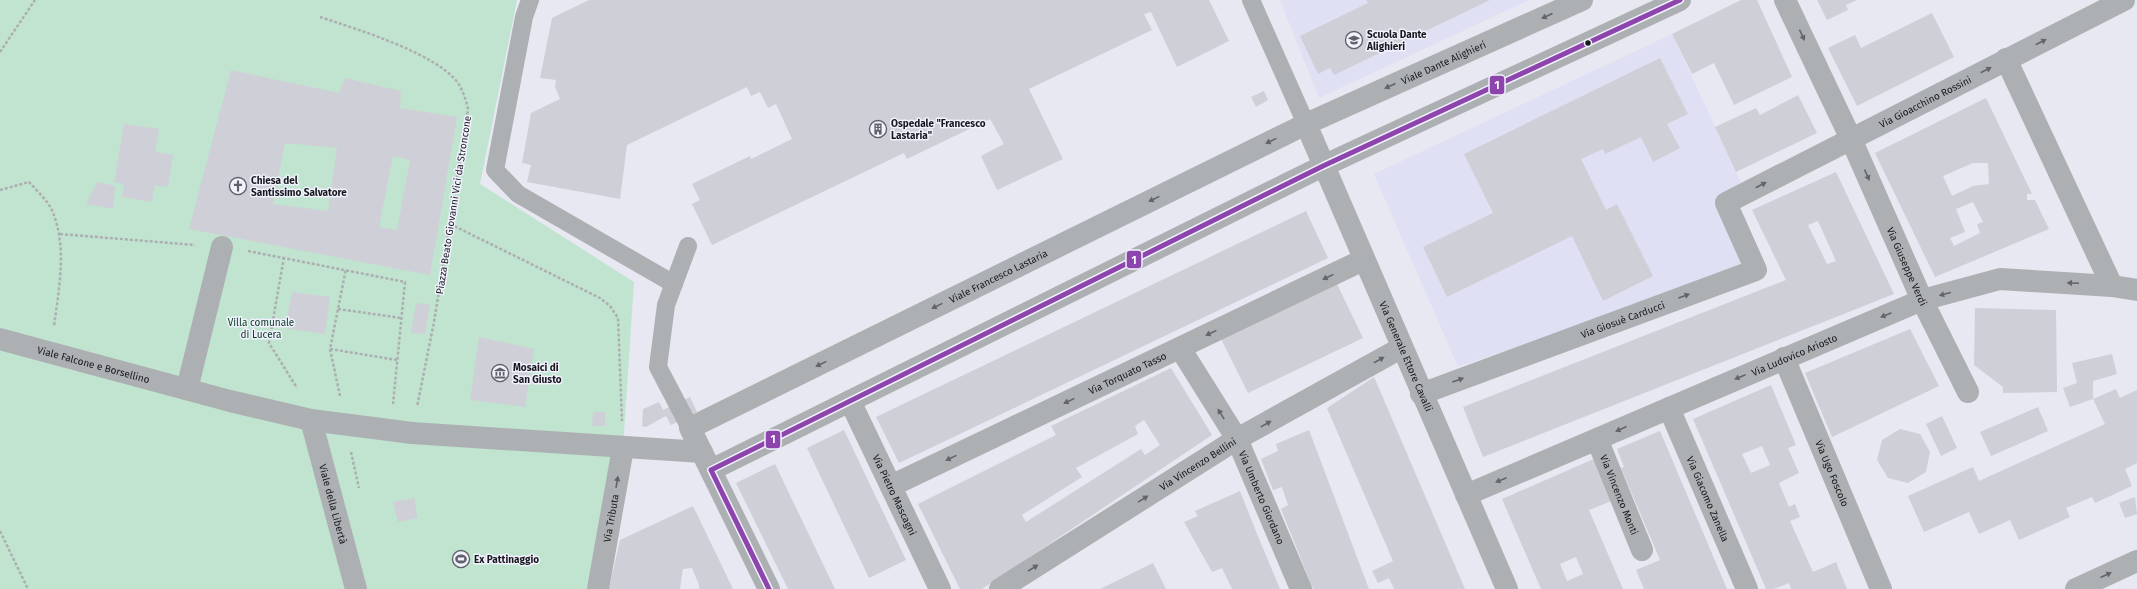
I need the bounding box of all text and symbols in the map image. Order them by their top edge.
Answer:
one-way arrow [1541,13,1552,19]
place label: Scuola Dante Alighieri [1366,29,1427,53]
school or university icon: Scuola Dante Alighieri [1344,30,1364,50]
one-way arrow [1799,30,1805,41]
unlabelled marker [1583,38,1593,48]
street label: Viale Dante Alighieri [1400,39,1488,87]
one-way arrow [2035,39,2046,45]
one-way arrow [1980,67,1991,73]
street label: Via Gioacchino Rossini [1877,74,1974,131]
line badge: 1 [1489,75,1505,95]
text: 1 [1494,79,1500,92]
one-way arrow [1383,84,1395,90]
street label: Piazza Beato Giovanni Vici da Stroncone [434,115,474,295]
place label: Ospedale "Francesco Lastaria" [891,118,986,142]
building icon: Ospedale "Francesco Lastaria" [868,119,888,139]
one-way arrow [1265,138,1276,145]
one-way arrow [1864,169,1870,181]
place label: Chiesa del Santissimo Salvatore [251,175,347,199]
church icon: Chiesa del Santissimo Salvatore [228,176,248,196]
one-way arrow [1755,182,1767,188]
one-way arrow [1148,196,1160,202]
street label: Via Giuseppe Verdi [1884,226,1929,308]
street label: Viale Francesco Lastaria [948,248,1050,306]
line badge: 1 [1126,250,1142,269]
text: 1 [1131,254,1137,267]
one-way arrow [1323,274,1334,280]
one-way arrow [2067,280,2079,287]
one-way arrow [1939,291,1951,297]
one-way arrow [1679,293,1691,299]
street label: Via Giosuè Carducci [1579,299,1667,341]
street label: Via Generale Ettore Cavalli [1376,300,1435,414]
one-way arrow [931,303,943,309]
one-way arrow [1879,313,1891,319]
park label: Villa comunale di Lucera [228,317,294,341]
one-way arrow [1205,330,1217,336]
street label: Via Ludovico Ariosto [1750,332,1839,379]
street label: Viale Falcone e Borsellino [36,344,151,386]
street label: Via Torquato Tasso [1087,350,1169,397]
one-way arrow [1373,357,1385,364]
one-way arrow [815,361,826,367]
place label: Mosaici di San Giusto [513,362,562,386]
museum icon: Mosaici di San Giusto [490,363,510,383]
one-way arrow [1735,374,1746,380]
one-way arrow [1452,377,1464,383]
one-way arrow [1063,398,1074,404]
one-way arrow [1217,409,1225,419]
one-way arrow [1260,420,1271,427]
one-way arrow [1615,426,1626,432]
line badge: 1 [765,430,781,449]
text: 1 [770,433,776,446]
street label: Via Vincenzo Bellini [1158,436,1239,493]
street label: Via Ugo Foscolo [1812,439,1851,509]
street label: Via Umberto Giordano [1236,449,1286,547]
street label: Via Pietro Mascagni [870,453,918,538]
street label: Via Vincenzo Monti [1597,453,1640,537]
one-way arrow [946,455,957,461]
street label: Via Giacomo Zanella [1684,455,1731,544]
street label: Viale della Libertà [316,463,349,546]
one-way arrow [614,476,620,488]
one-way arrow [1496,477,1507,483]
street label: Via Tributa [601,493,622,543]
one-way arrow [1138,495,1148,503]
sports icon: Ex Pattinaggio [451,549,471,569]
place label: Ex Pattinaggio [474,554,539,566]
one-way arrow [1028,564,1038,572]
one-way arrow [2101,572,2112,578]

